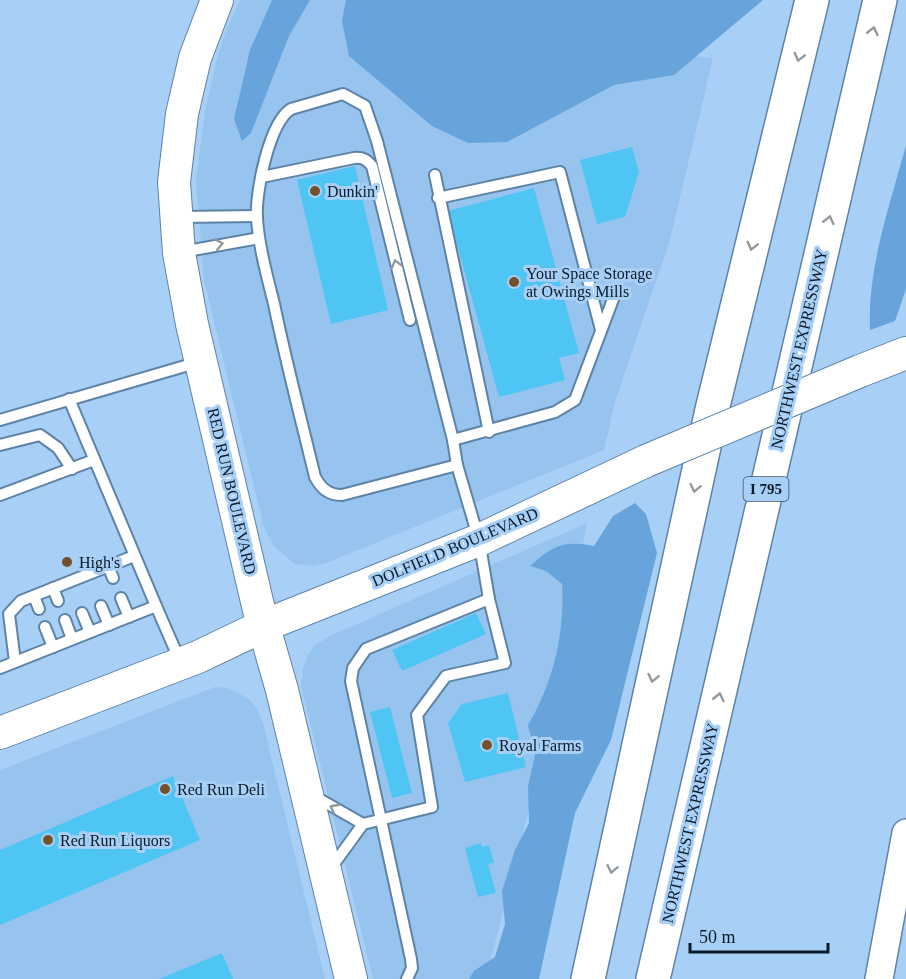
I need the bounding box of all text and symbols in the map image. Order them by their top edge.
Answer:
one-way arrow [866,26,879,36]
one-way arrow [793,52,806,62]
place label: Dunkin' [327,183,378,200]
marker: Dunkin' [308,184,322,198]
one-way arrow [821,216,834,226]
one-way arrow [213,238,223,251]
one-way arrow [747,241,760,251]
street label: NORTHWEST EXPRESSWAY [768,247,830,451]
one-way arrow [391,259,404,269]
place label: Your Space Storage at Owings Mills [526,265,652,301]
marker: Your Space Storage at Owings Mills [507,275,521,289]
street label: RED RUN BOULEVARD [205,406,259,576]
road number: I 795 [744,477,789,501]
one-way arrow [689,483,702,493]
street label: DOLFIELD BOULEVARD [369,504,541,590]
place label: High's [79,554,120,572]
marker: High's [60,555,74,569]
one-way arrow [648,673,661,683]
one-way arrow [711,692,724,702]
street label: NORTHWEST EXPRESSWAY [659,721,721,925]
place label: Royal Farms [499,737,581,755]
marker: Royal Farms [480,738,494,752]
place label: Red Run Deli [177,781,266,798]
marker: Red Run Deli [158,782,172,796]
one-way arrow [330,804,340,815]
place label: Red Run Liquors [60,832,170,850]
marker: Red Run Liquors [41,833,55,847]
one-way arrow [606,864,619,874]
scale bar [690,916,828,954]
text: 50 m [699,927,736,947]

